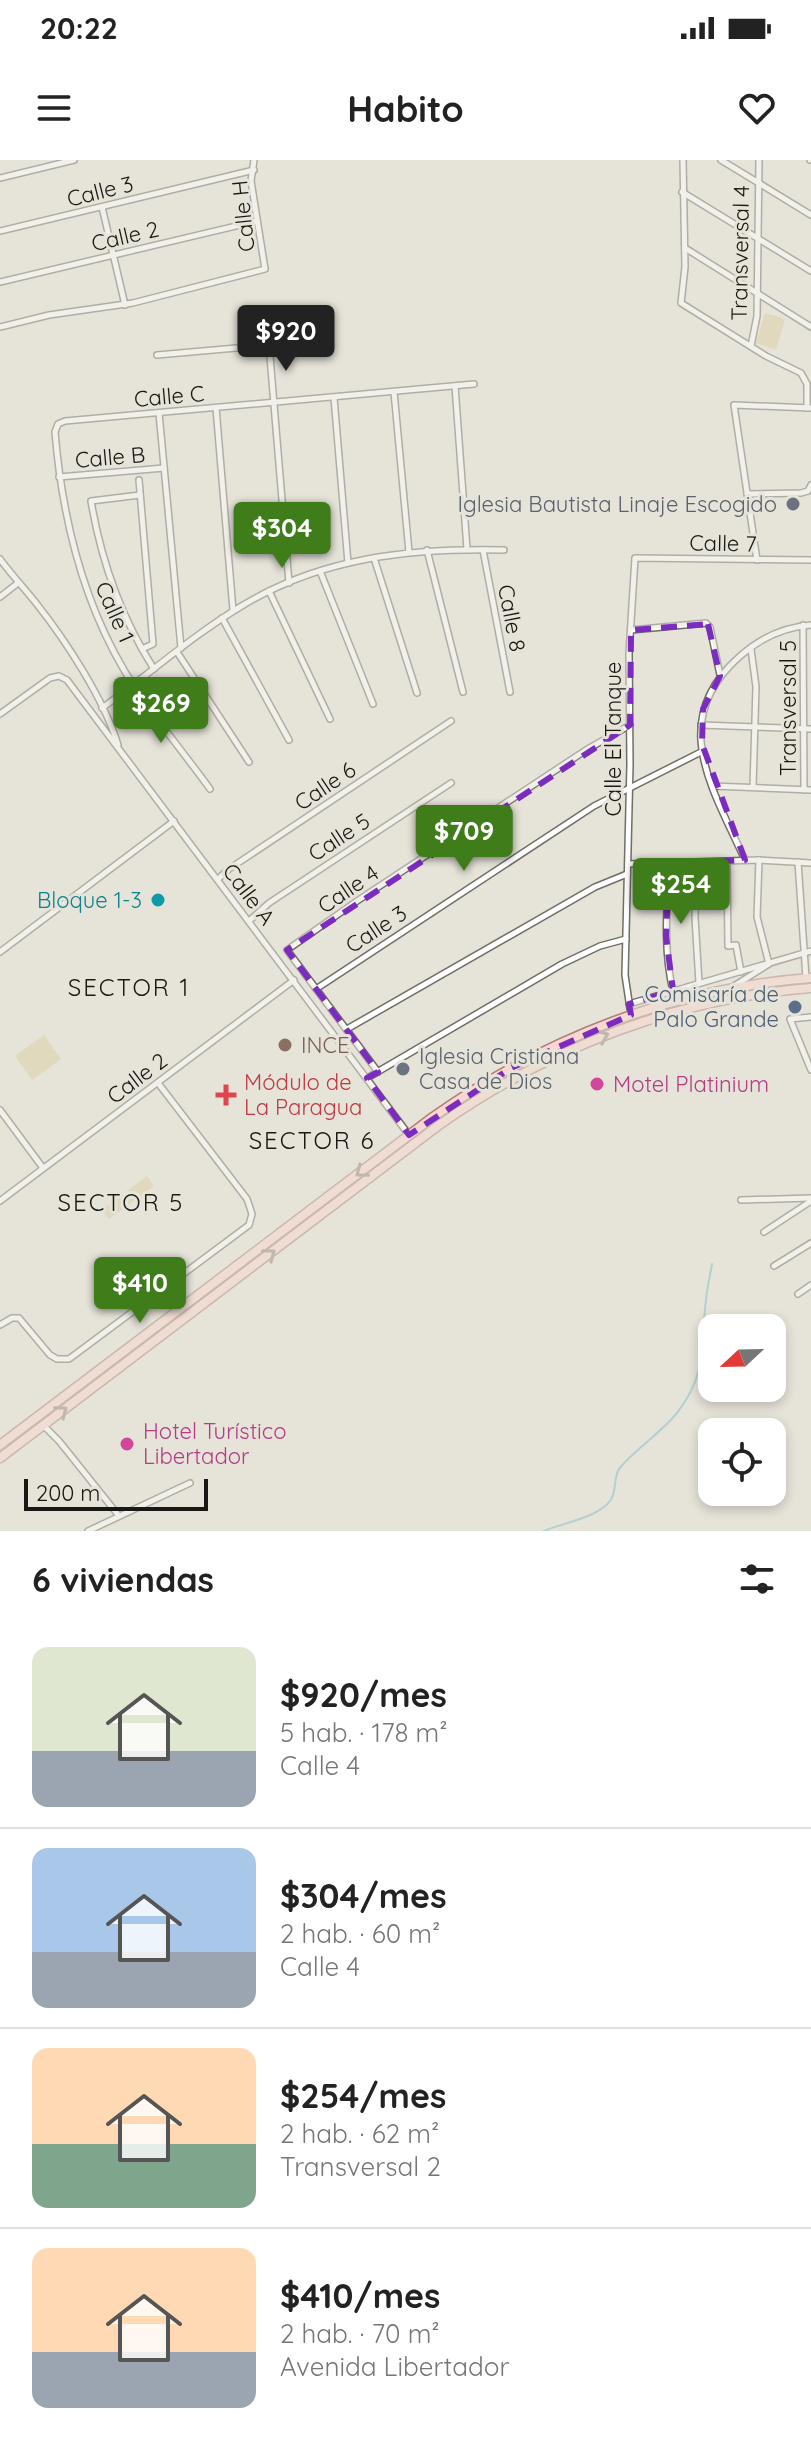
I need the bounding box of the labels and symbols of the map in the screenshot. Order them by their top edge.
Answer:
street label: Calle 3 [64,169,136,213]
street label: Calle H [225,179,261,253]
street label: Transversal 4 [725,185,755,321]
street label: Calle 2 [89,215,161,257]
pin: $920 [239,305,333,373]
street label: Calle C [133,379,205,413]
street label: Calle B [74,440,146,474]
place label: Iglesia Bautista Linaje Escogido [458,490,777,518]
marker: Iglesia Bautista Linaje Escogido [784,495,802,513]
pin: $304 [235,502,329,570]
street label: Calle 7 [689,528,757,558]
street label: Calle 1 [89,577,141,647]
street label: Calle 8 [492,582,532,654]
street label: Transversal 5 [774,640,802,776]
street label: Calle El Tanque [599,661,627,817]
pin: $269 [114,677,208,745]
street label: Calle 6 [289,755,361,817]
pin: $709 [417,805,511,873]
street label: Calle 5 [303,807,375,867]
street label: Calle A [217,858,281,930]
street label: Calle 4 [312,858,384,920]
pin: $254 [634,858,728,926]
place label: Bloque 1-3 [37,886,142,914]
marker: Bloque 1-3 [149,891,167,909]
street label: Calle 3 [340,899,412,959]
district label: SECTOR 1 [68,972,190,1002]
place label: Comisaría de Palo Grande [644,980,779,1033]
marker: Comisaría de Palo Grande [786,998,804,1016]
one-way arrow [595,1029,609,1046]
place label: INCE [301,1031,349,1059]
marker: INCE [276,1036,294,1054]
place label: Iglesia Cristiana Casa de Dios [419,1042,579,1095]
street label: Calle 2 [101,1046,173,1110]
marker: Iglesia Cristiana Casa de Dios [394,1060,412,1078]
place label: Módulo de La Paragua [244,1068,362,1121]
place label: Motel Platinium [613,1070,769,1098]
marker: Motel Platinium [588,1075,606,1093]
marker: Módulo de La Paragua [215,1084,237,1106]
district label: SECTOR 6 [249,1125,375,1155]
one-way arrow [355,1162,370,1176]
district label: SECTOR 5 [58,1187,184,1217]
one-way arrow [261,1249,275,1263]
pin: $410 [93,1257,187,1325]
north arrow [698,1314,786,1402]
one-way arrow [53,1406,68,1420]
place label: Hotel Turístico Libertador [143,1417,287,1470]
marker: Hotel Turístico Libertador [118,1435,136,1453]
scale bar [24,1475,208,1511]

